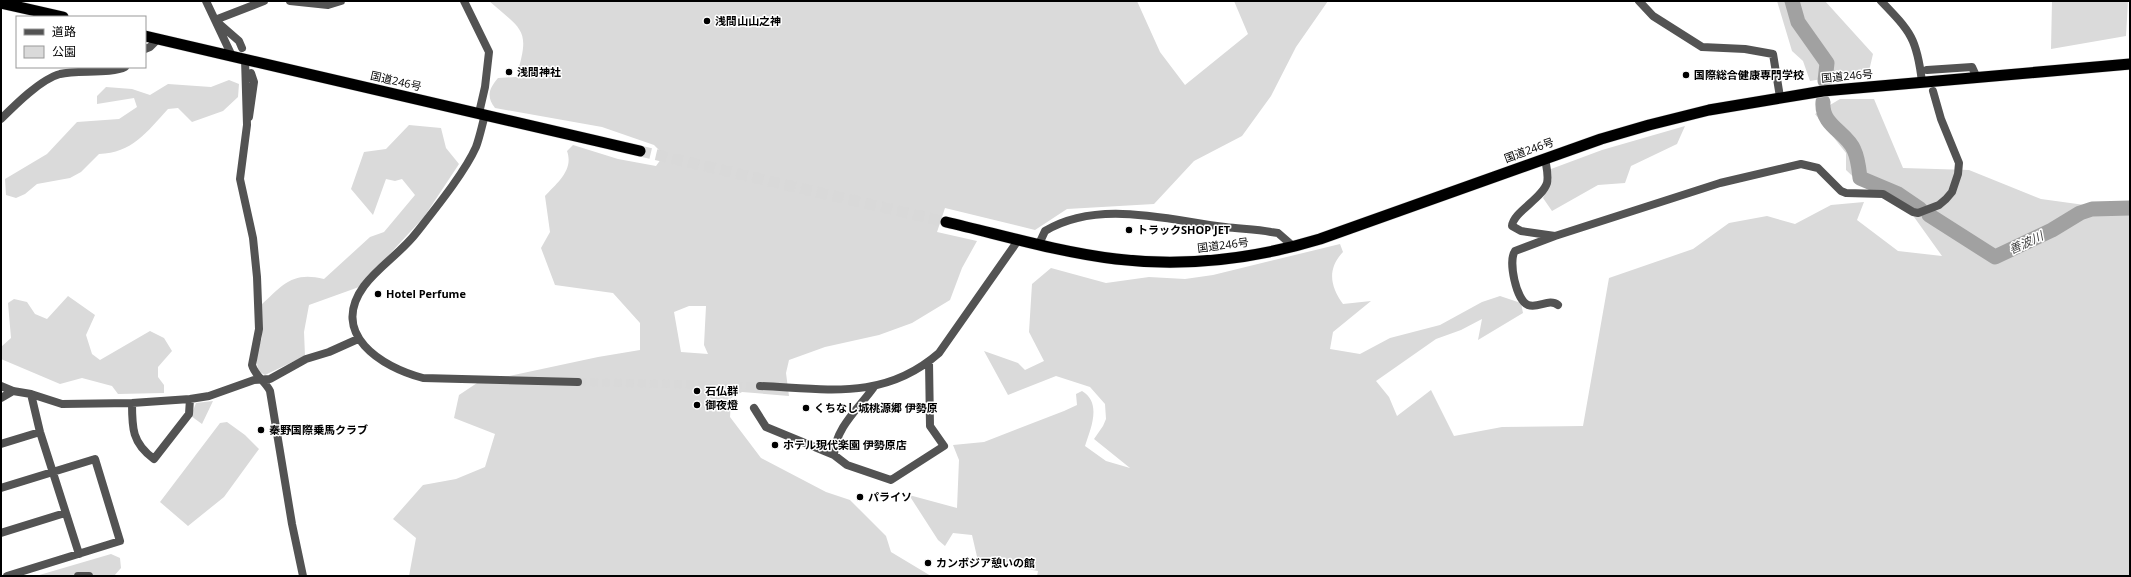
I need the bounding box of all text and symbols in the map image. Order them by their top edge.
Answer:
place label: 浅間山山之神 [715,13,781,28]
legend [16,16,146,68]
marker: 浅間山山之神 [702,16,712,26]
text: 道路 [52,23,76,40]
text: 公園 [52,43,76,60]
place label: 浅間神社 [517,64,561,79]
street label: 国道246号 [1820,66,1873,85]
street label: 国道246号 [369,67,423,94]
marker: 浅間神社 [504,67,514,77]
place label: 国際総合健康専門学校 [1694,67,1804,82]
marker: 国際総合健康専門学校 [1681,70,1691,80]
street label: 国道246号 [1502,134,1556,165]
place label: トラックSHOP JET [1137,222,1231,237]
marker: トラックSHOP JET [1124,225,1134,235]
water label: 善波川 [2006,226,2048,258]
street label: 国道246号 [1196,234,1250,255]
place label: Hotel Perfume [386,286,466,301]
marker: Hotel Perfume [373,289,383,299]
place label: 石仏群 [705,383,738,398]
marker: 石仏群 [692,386,702,396]
place label: 御夜燈 [705,397,738,412]
marker: 御夜燈 [692,400,702,410]
place label: くちなし城桃源郷 伊勢原 [814,400,938,415]
marker: くちなし城桃源郷 伊勢原 [801,403,811,413]
place label: 秦野国際乗馬クラブ [269,422,368,437]
marker: 秦野国際乗馬クラブ [256,425,266,435]
place label: ホテル現代楽園 伊勢原店 [783,437,907,452]
marker: ホテル現代楽園 伊勢原店 [770,440,780,450]
place label: パライソ [868,489,912,504]
marker: パライソ [855,492,865,502]
place label: カンボジア憩いの館 [936,555,1035,570]
marker: カンボジア憩いの館 [923,558,933,568]

